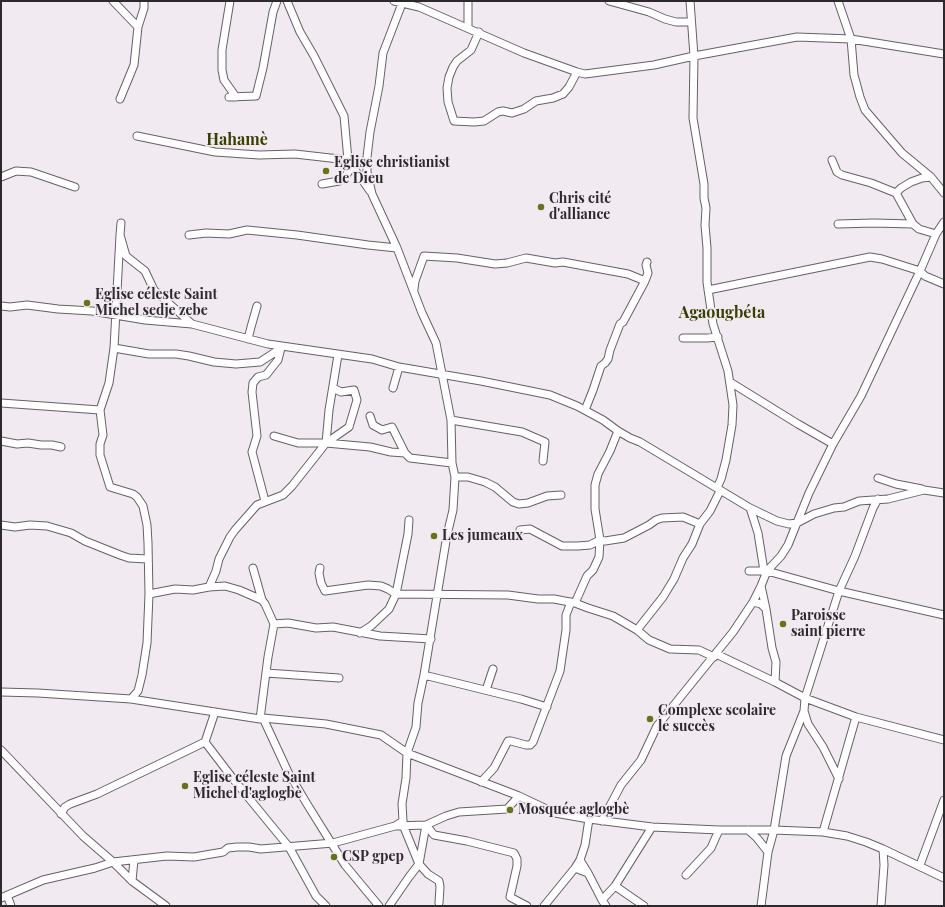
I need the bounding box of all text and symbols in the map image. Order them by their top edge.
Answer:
district label: Hahamè [206,130,268,150]
place label: Eglise christianist de Dieu [334,155,450,188]
marker: Eglise christianist de Dieu [321,166,331,176]
place label: Chris cité d'alliance [549,191,611,224]
marker: Chris cité d'alliance [536,202,546,212]
place label: Eglise céleste Saint Michel sedje zebe [95,287,217,320]
marker: Eglise céleste Saint Michel sedje zebe [82,298,92,308]
district label: Agaougbéta [679,303,765,323]
place label: Les jumeaux [442,528,523,544]
marker: Les jumeaux [429,531,439,541]
place label: Paroisse saint pierre [791,608,866,640]
marker: Paroisse saint pierre [778,619,788,629]
place label: Complexe scolaire le succès [658,703,776,736]
marker: Complexe scolaire le succès [645,714,655,724]
place label: Eglise céleste Saint Michel d'aglogbè [193,770,315,802]
marker: Eglise céleste Saint Michel d'aglogbè [180,781,190,791]
place label: Mosquée aglogbè [518,802,629,818]
marker: Mosquée aglogbè [505,805,515,815]
place label: CSP gpep [342,849,404,865]
marker: CSP gpep [329,852,339,862]

